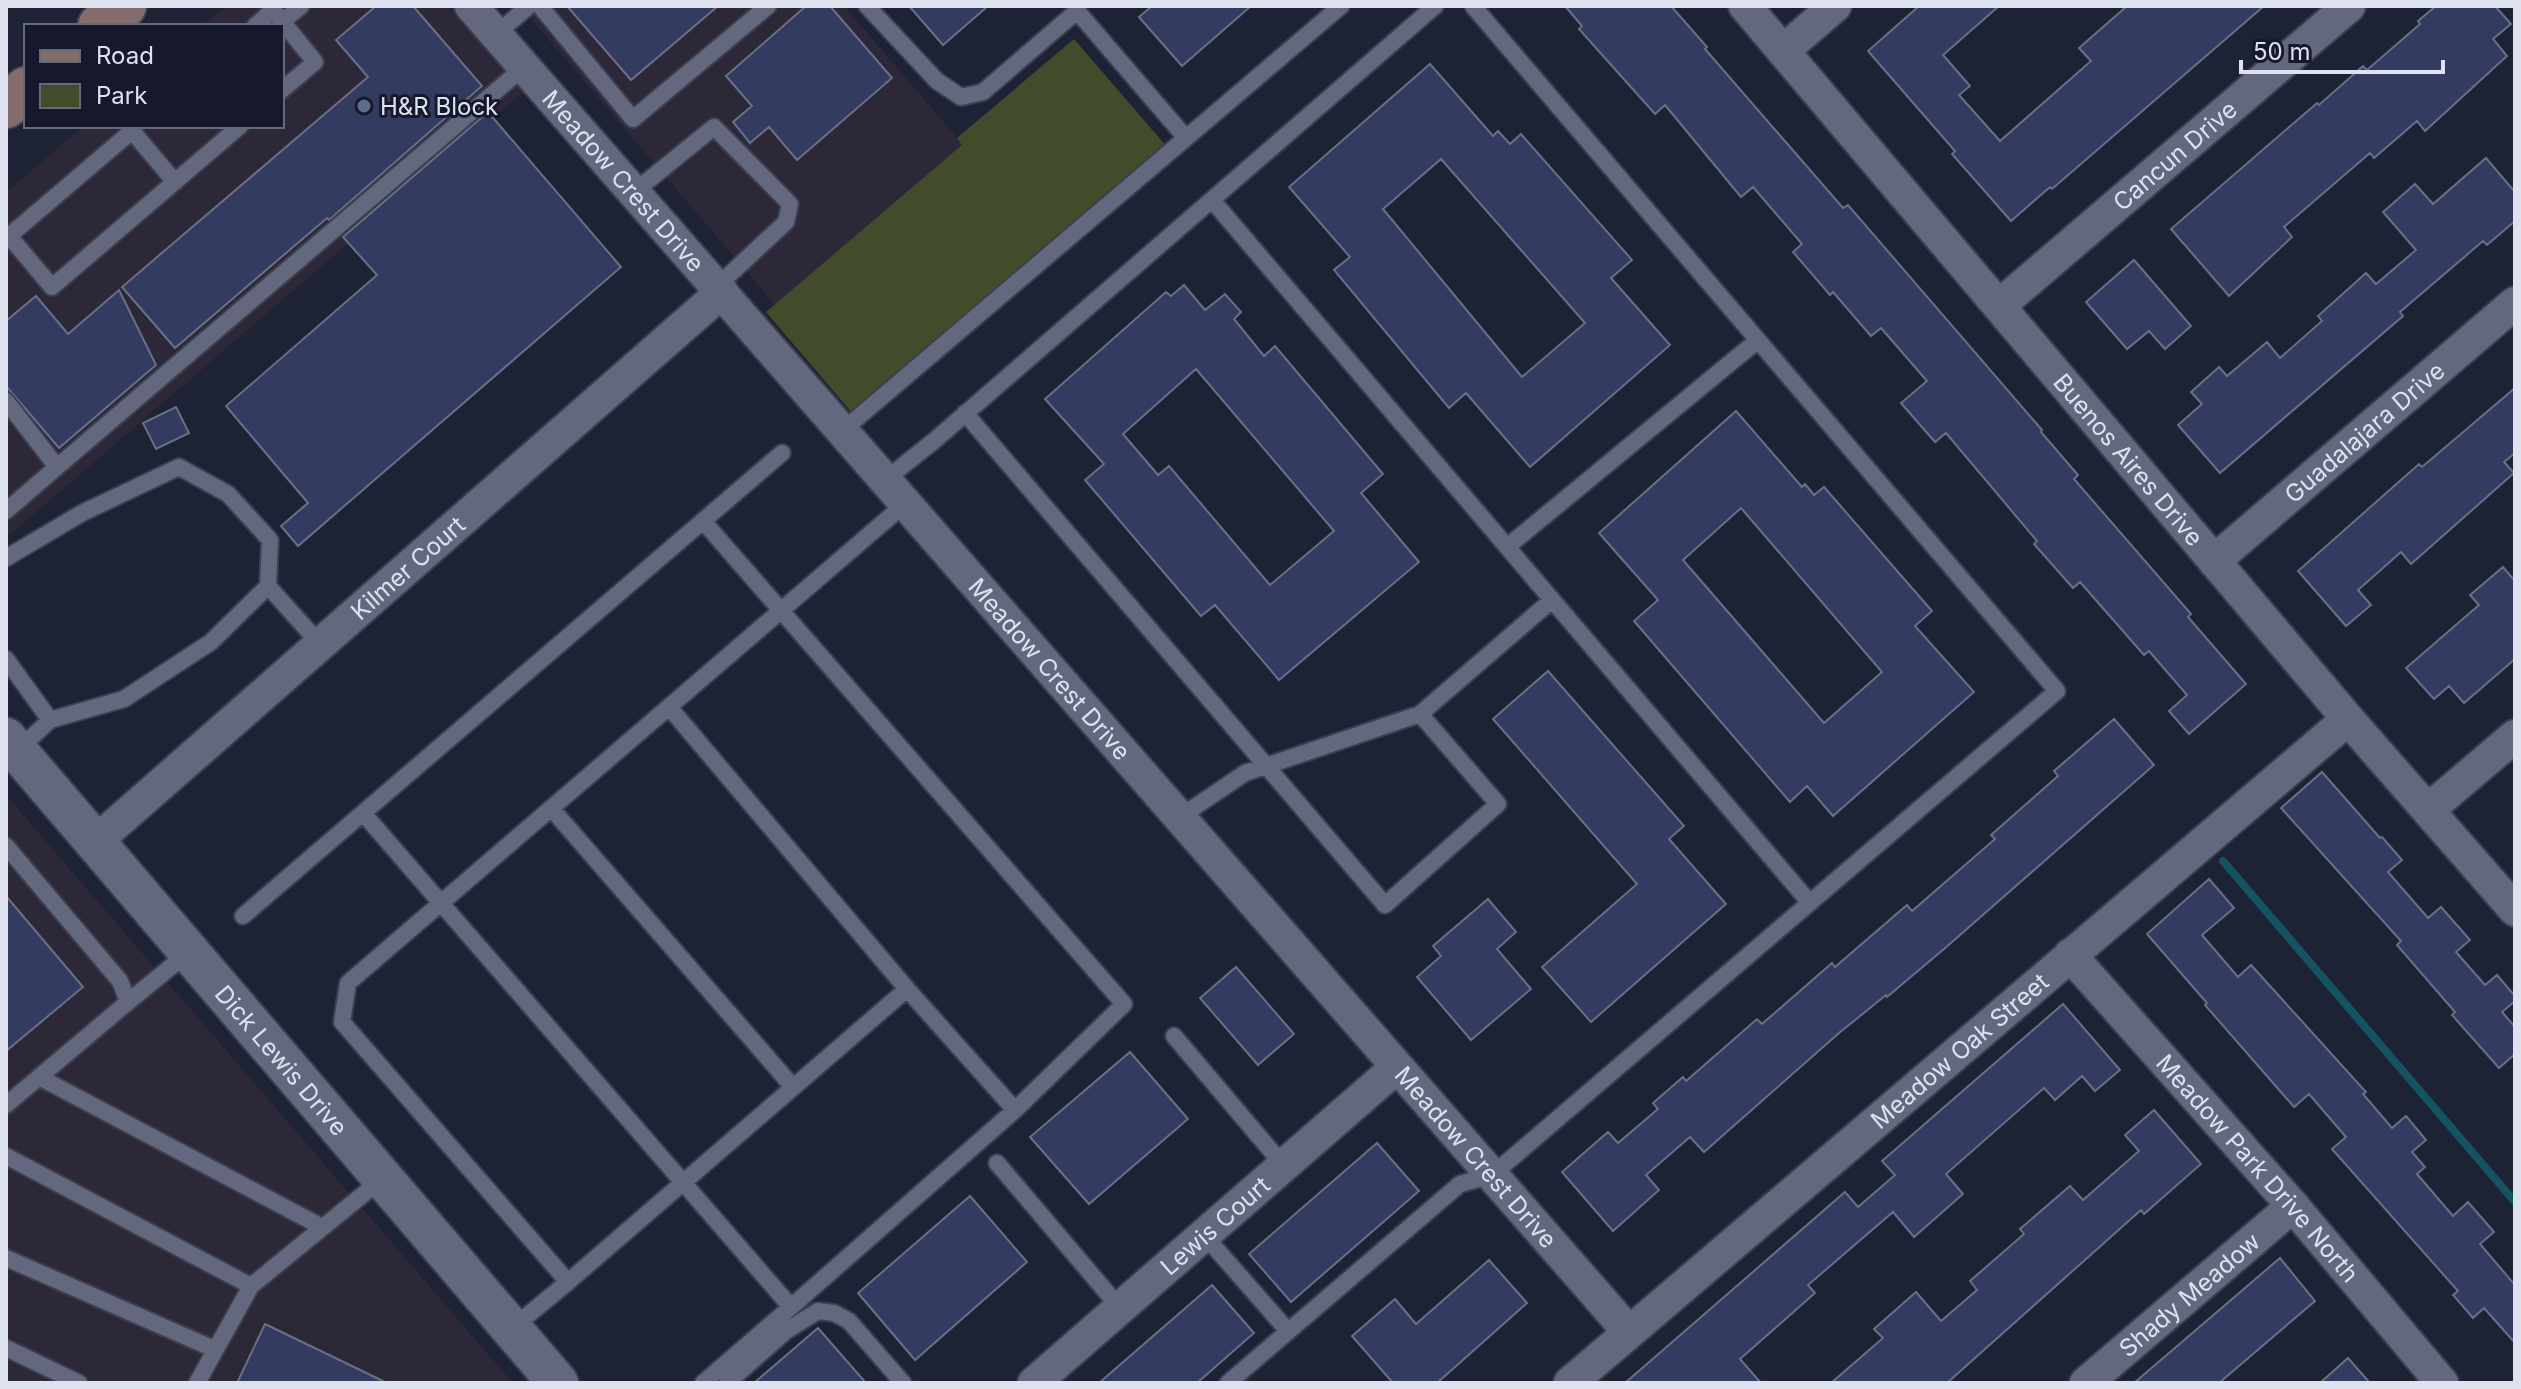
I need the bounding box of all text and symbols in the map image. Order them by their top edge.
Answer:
legend [24,24,284,128]
scale bar [2241,24,2443,74]
text: 50 m [2253,37,2311,66]
text: Road [96,41,154,70]
text: Park [96,81,147,110]
street label: Meadow Crest Drive [537,84,711,277]
place label: H&R Block [380,92,498,121]
street label: Cancun Drive [2107,94,2242,216]
marker: H&R Block [355,97,373,115]
street label: Guadalajara Drive [2278,356,2450,509]
street label: Buenos Aires Drive [2048,368,2209,551]
street label: Kilmer Court [345,510,471,626]
street label: Meadow Crest Drive [963,572,1137,766]
street label: Meadow Oak Street [1865,967,2054,1134]
street label: Dick Lewis Drive [209,979,354,1141]
street label: Meadow Park Drive North [2151,1048,2365,1288]
street label: Meadow Crest Drive [1389,1060,1563,1254]
street label: Lewis Court [1154,1170,1276,1281]
street label: Shady Meadow [2113,1226,2266,1363]

